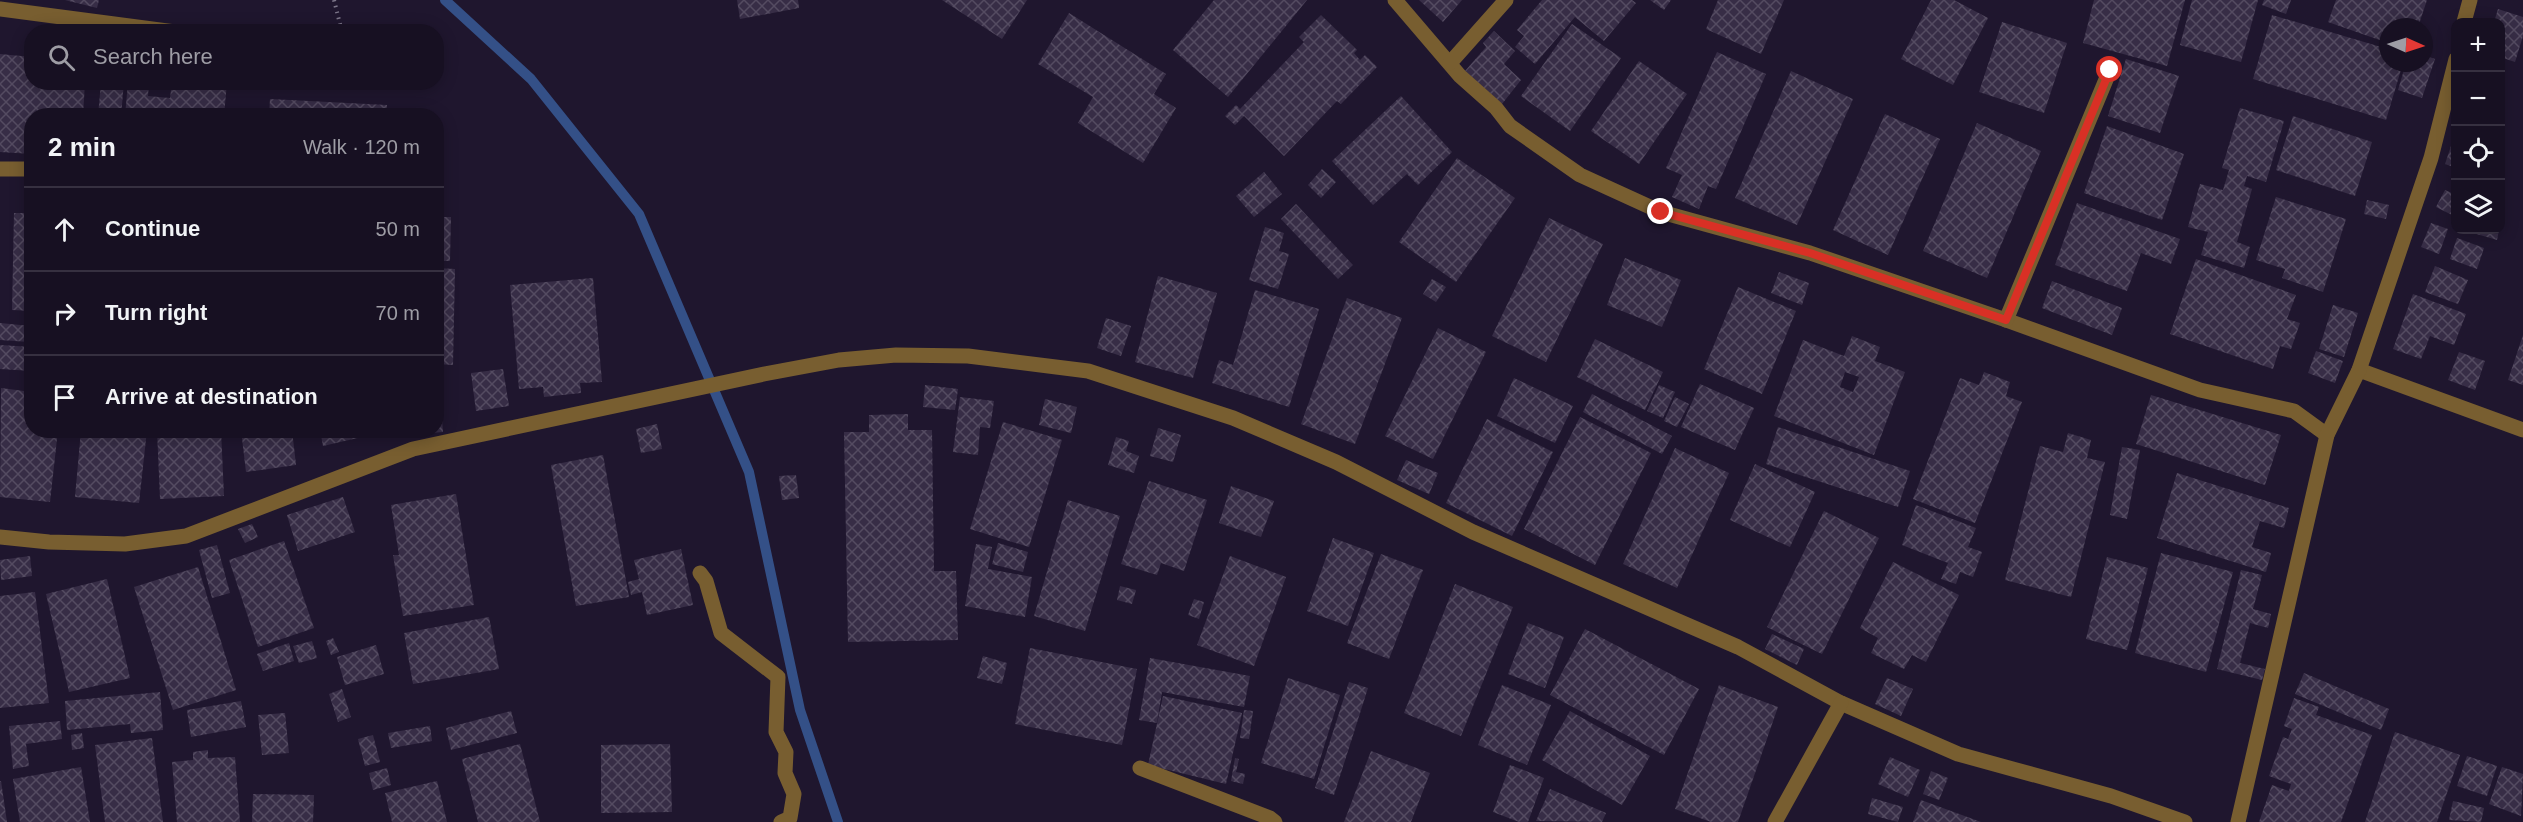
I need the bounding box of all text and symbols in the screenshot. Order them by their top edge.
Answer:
north arrow [2379,18,2433,72]
map controls [2451,18,2505,234]
button: + [2451,18,2505,72]
search box [24,24,444,90]
icon: search [45,41,78,74]
text: Search here [93,44,213,69]
route start [2096,56,2122,82]
button: − [2451,72,2505,126]
button: locate [2451,126,2505,180]
text: 2 min [48,132,116,162]
text: Walk · 120 m [303,136,420,158]
button: layers [2451,180,2505,234]
route end [1647,198,1673,224]
icon: ahead [48,213,81,246]
text: Continue [105,216,200,241]
text: 50 m [376,218,420,240]
icon: right [48,297,81,330]
text: Turn right [105,300,207,325]
text: 70 m [376,302,420,324]
icon: arrive [48,381,81,414]
text: Arrive at destination [105,384,318,409]

